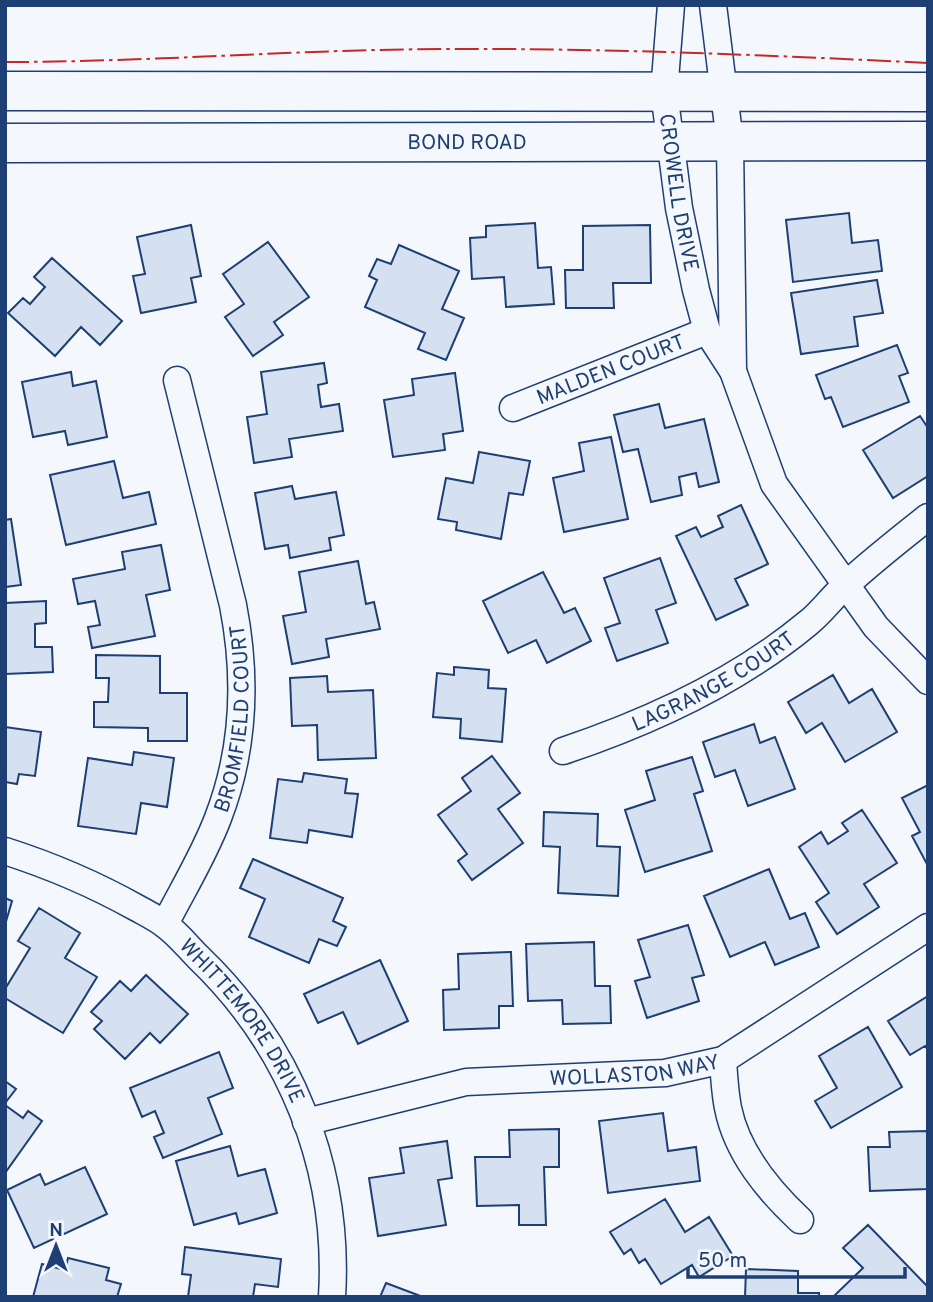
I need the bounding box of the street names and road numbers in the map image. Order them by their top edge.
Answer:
street label: CROWELL DRIVE [652,112,704,274]
street label: BOND ROAD [407,130,527,157]
street label: MALDEN COURT [533,329,689,412]
street label: BROMFIELD COURT [209,623,257,817]
street label: LAGRANGE COURT [628,626,801,739]
street label: WHITTEMORE DRIVE [173,934,310,1108]
street label: WOLLASTON WAY [549,1049,722,1093]

